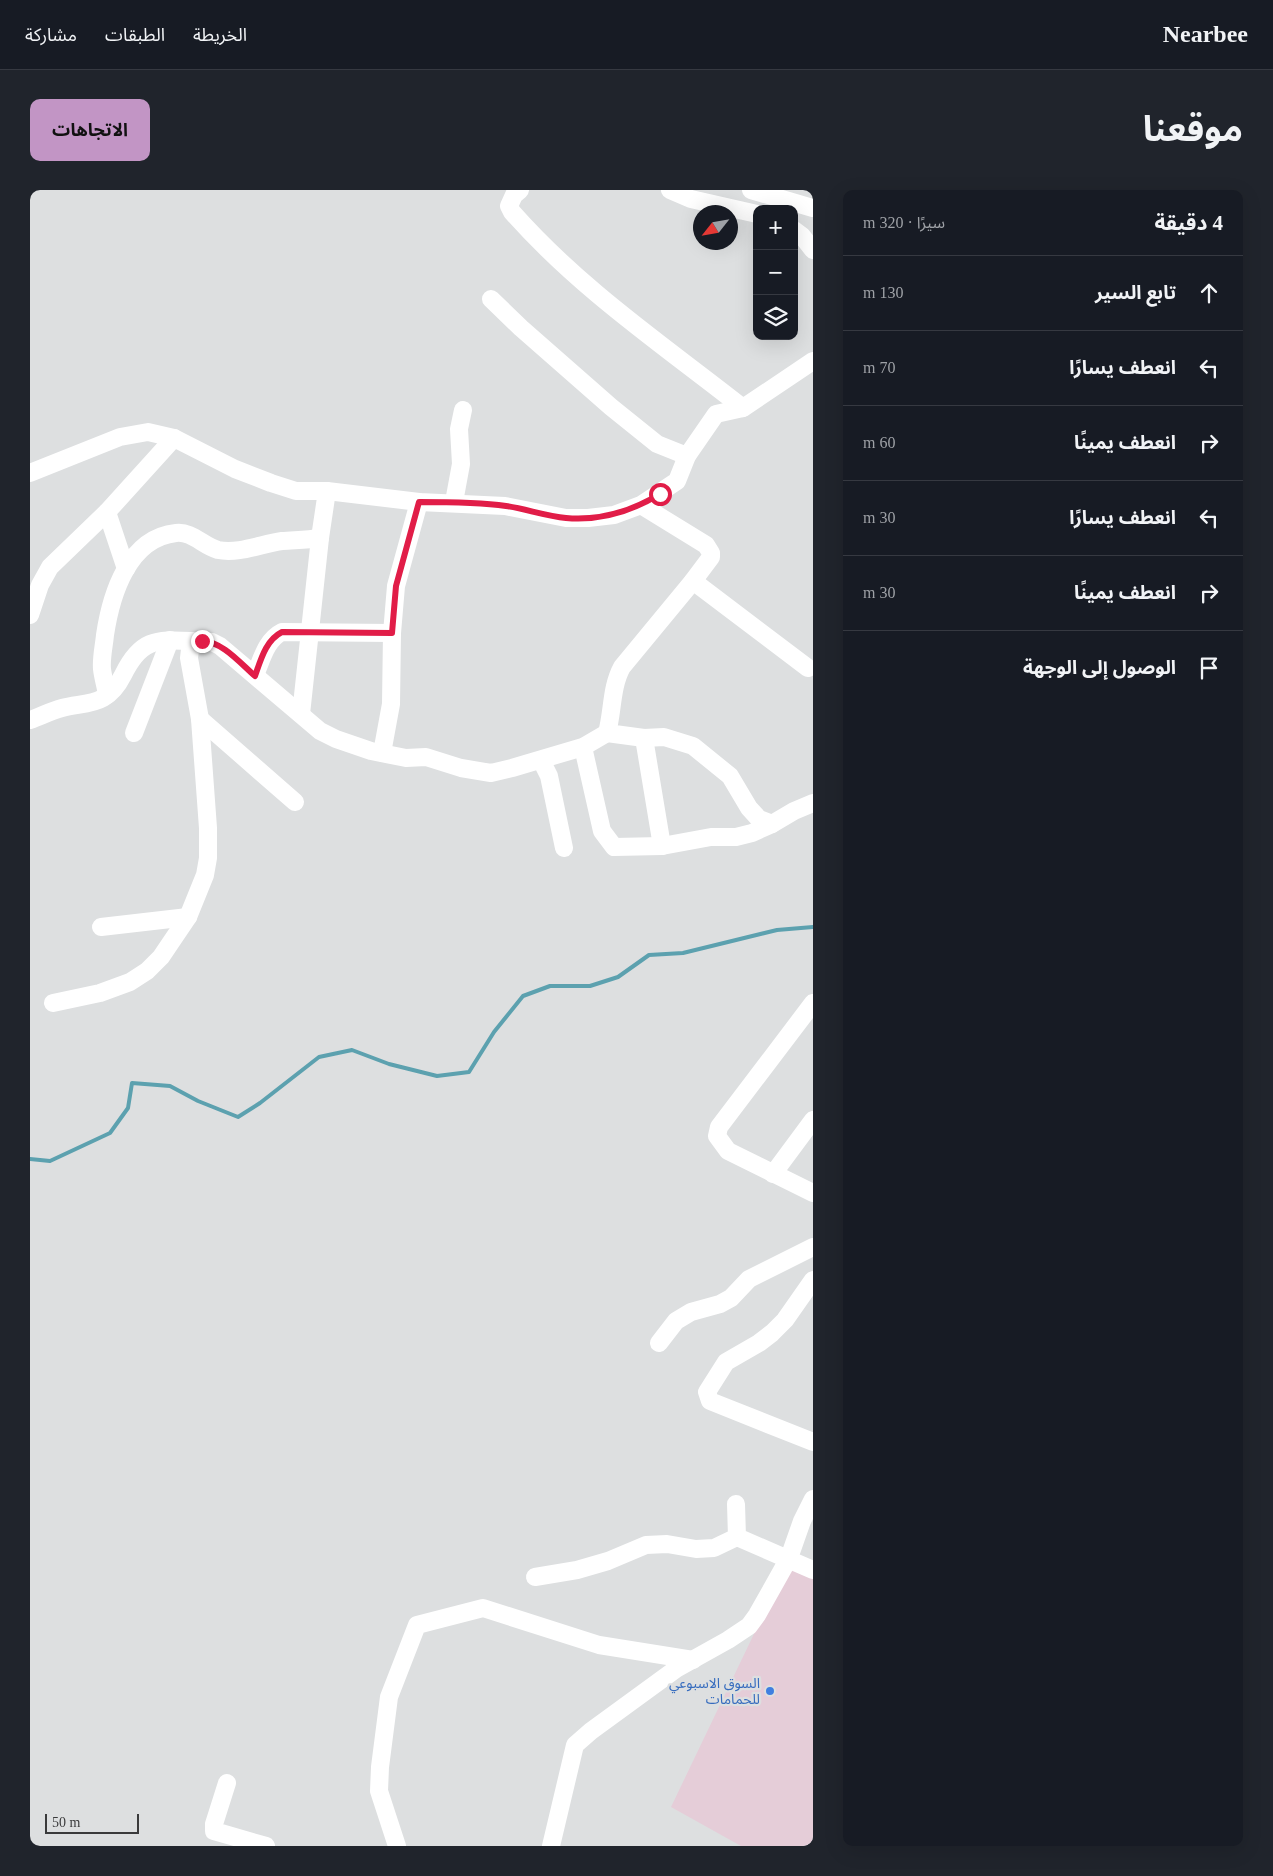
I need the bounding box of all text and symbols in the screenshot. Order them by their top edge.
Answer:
text: Nearbee [1163,21,1248,47]
text: مشاركة [25,25,77,45]
text: الطبقات [105,25,165,45]
text: الخريطة [193,25,247,45]
button: الاتجاهات [30,99,150,161]
text: موقعنا [1143,110,1243,149]
north arrow [693,205,738,250]
map controls [753,205,798,340]
button: + [753,205,798,250]
text: 4 دقيقة [1154,211,1223,235]
text: سيرًا · 320 m [863,214,945,231]
button: − [753,250,798,295]
icon: ahead [1195,279,1223,307]
text: تابع السير [1095,282,1176,303]
text: 130 m [863,284,903,301]
button: layers [753,295,798,340]
icon: left [1195,354,1223,382]
text: انعطف يسارًا [1069,357,1176,378]
text: 70 m [863,359,895,376]
icon: right [1195,429,1223,457]
text: انعطف يمينًا [1074,432,1176,453]
text: 60 m [863,434,895,451]
route start [649,483,672,506]
icon: left [1195,504,1223,532]
text: انعطف يسارًا [1069,507,1176,528]
text: 30 m [863,509,895,526]
icon: right [1195,579,1223,607]
text: انعطف يمينًا [1074,582,1176,603]
text: 30 m [863,584,895,601]
route end [191,630,214,653]
icon: arrive [1195,654,1223,682]
text: الوصول إلى الوجهة [1023,657,1176,678]
place label: السوق الاسبوعي للحمامات [669,1676,760,1707]
marker: السوق الاسبوعي للحمامات [764,1685,776,1697]
scale bar [45,1811,139,1834]
text: 50 m [52,1815,80,1830]

